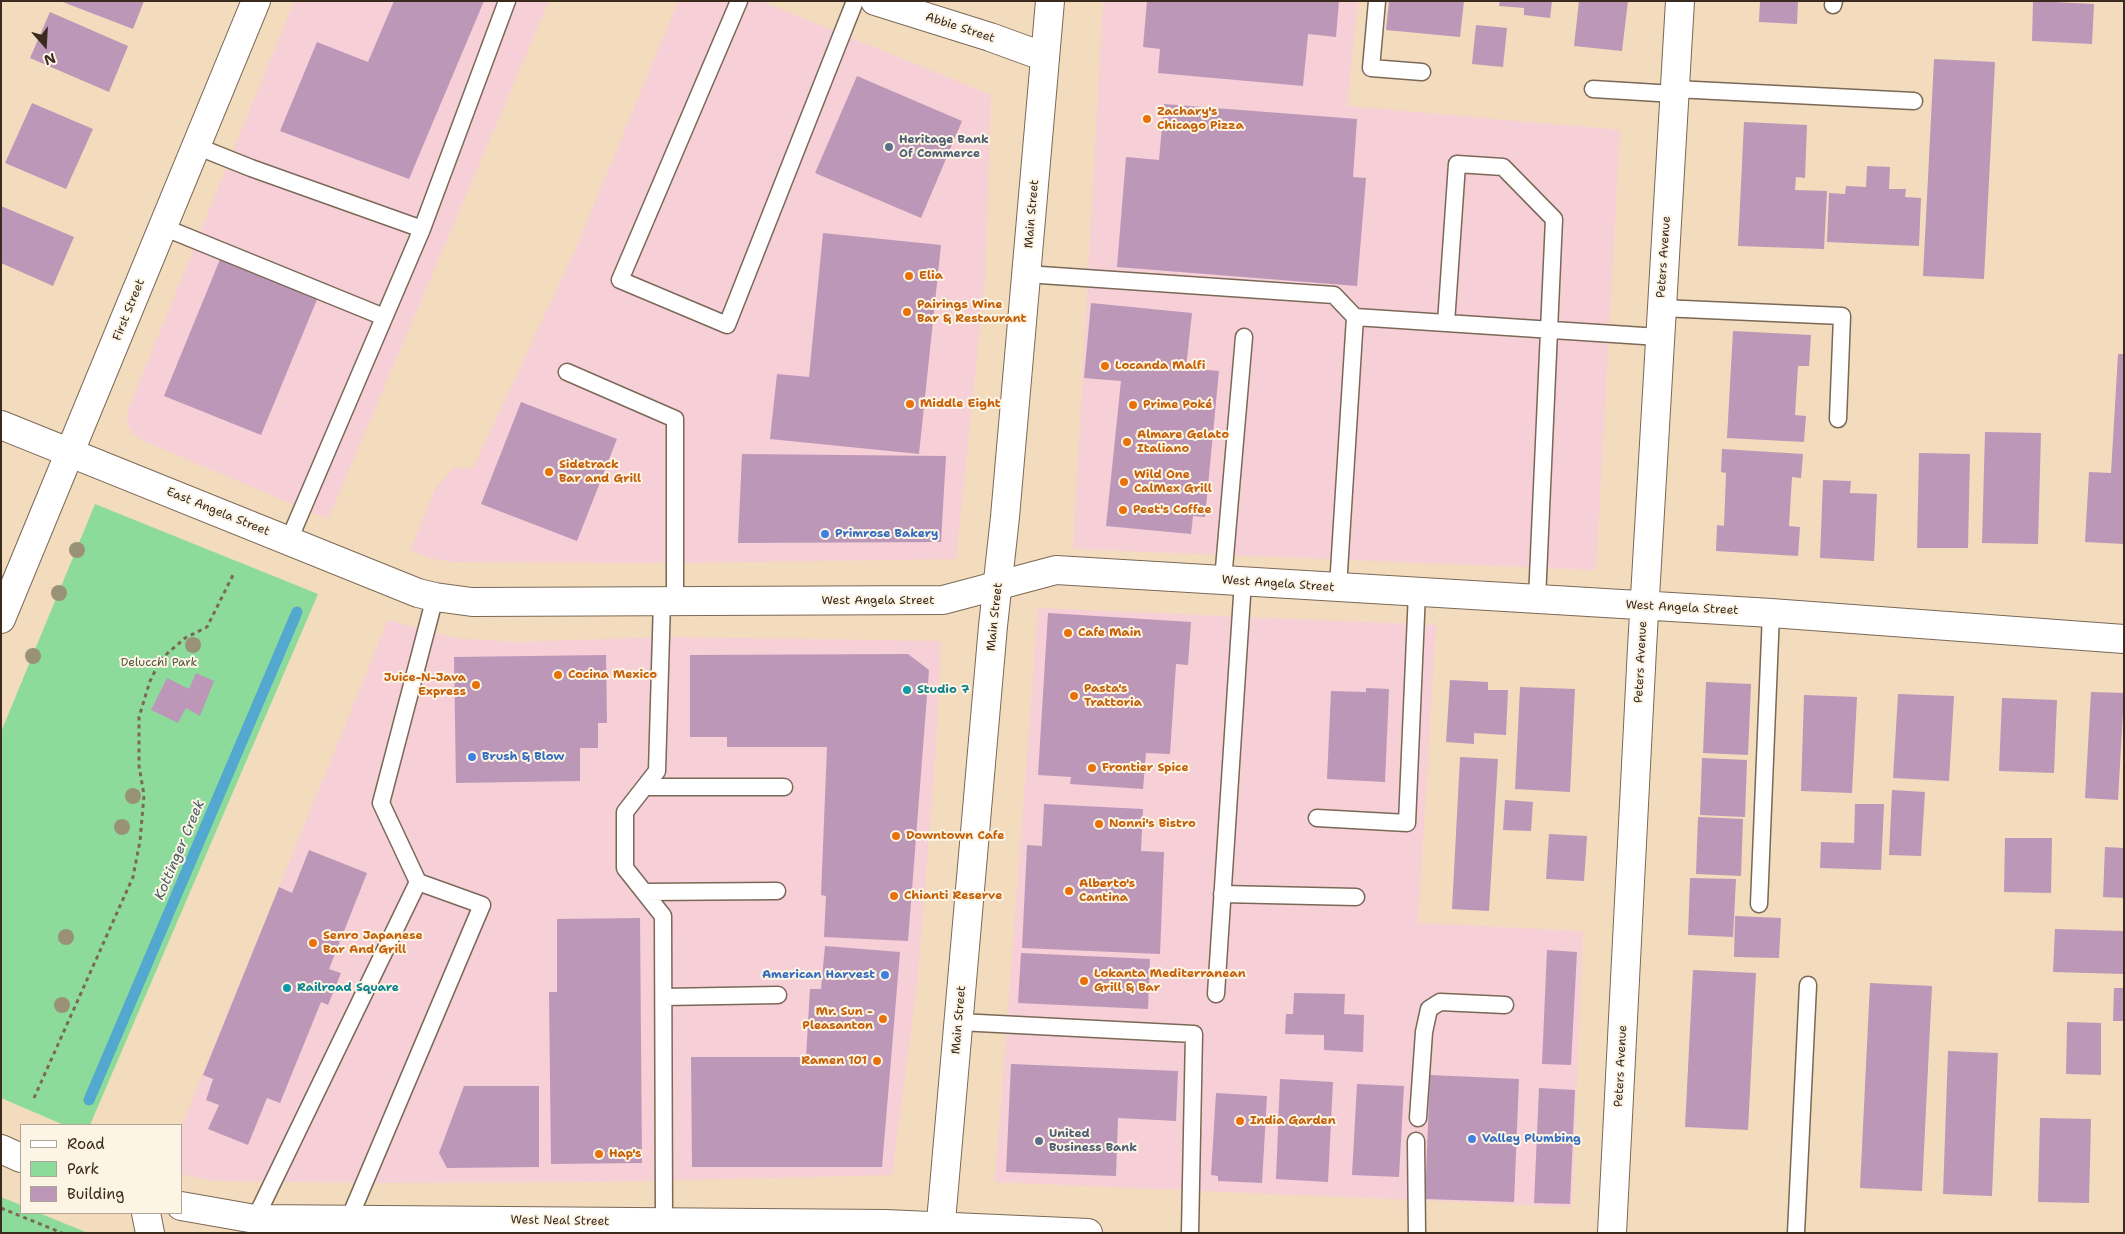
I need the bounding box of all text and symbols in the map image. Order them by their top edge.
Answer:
street label: Abbie Street [924,10,996,46]
north arrow [20,20,70,70]
text: N [42,49,58,69]
place label: Zachary's Chicago Pizza [1157,105,1244,133]
marker: Zachary's Chicago Pizza [1141,113,1153,125]
place label: Heritage Bank Of Commerce [899,133,989,161]
marker: Heritage Bank Of Commerce [883,141,895,153]
street label: Main Street [1022,179,1042,249]
street label: Peters Avenue [1654,216,1674,298]
place label: Elia [919,269,943,283]
marker: Elia [903,270,915,282]
street label: First Street [110,277,148,343]
place label: Pairings Wine Bar & Restaurant [917,298,1026,326]
marker: Pairings Wine Bar & Restaurant [901,306,913,318]
place label: Locanda Malfi [1115,359,1206,373]
marker: Locanda Malfi [1099,360,1111,372]
place label: Middle Eight [920,397,1001,411]
marker: Middle Eight [904,398,916,410]
place label: Prime Poké [1143,398,1212,412]
marker: Prime Poké [1127,399,1139,411]
place label: Almare Gelato Italiano [1137,428,1229,456]
marker: Almare Gelato Italiano [1121,436,1133,448]
place label: Sidetrack Bar and Grill [559,458,641,486]
marker: Sidetrack Bar and Grill [543,466,555,478]
place label: Wild One CalMex Grill [1134,468,1212,496]
marker: Wild One CalMex Grill [1118,476,1130,488]
street label: East Angela Street [164,485,272,539]
place label: Peet's Coffee [1133,503,1212,517]
marker: Peet's Coffee [1117,504,1129,516]
place label: Primrose Bakery [835,527,938,541]
marker: Primrose Bakery [819,528,831,540]
street label: West Angela Street [1221,573,1335,595]
street label: Main Street [984,582,1006,652]
street label: West Angela Street [821,594,935,608]
street label: West Angela Street [1625,598,1739,618]
street label: Peters Avenue [1632,621,1650,703]
place label: Cafe Main [1078,626,1141,640]
marker: Cafe Main [1062,627,1074,639]
park label: Delucchi Park [121,656,197,670]
place label: Cocina Mexico [568,668,657,682]
marker: Cocina Mexico [552,669,564,681]
place label: Juice-N-Java Express [384,671,466,699]
marker: Juice-N-Java Express [470,679,482,691]
place label: Pasta's Trattoria [1084,682,1142,710]
place label: Studio 7 [917,683,969,697]
marker: Studio 7 [901,684,913,696]
marker: Pasta's Trattoria [1068,690,1080,702]
place label: Brush & Blow [482,750,564,764]
marker: Brush & Blow [466,751,478,763]
place label: Frontier Spice [1102,761,1189,775]
marker: Frontier Spice [1086,762,1098,774]
water label: Kottinger Creek [151,797,209,903]
place label: Nonni's Bistro [1109,817,1196,831]
marker: Nonni's Bistro [1093,818,1105,830]
place label: Downtown Cafe [906,829,1004,843]
marker: Downtown Cafe [890,830,902,842]
place label: Alberto's Cantina [1079,877,1135,905]
marker: Alberto's Cantina [1063,885,1075,897]
place label: Chianti Reserve [904,889,1002,903]
marker: Chianti Reserve [888,890,900,902]
place label: Senro Japanese Bar And Grill [323,929,423,957]
marker: Senro Japanese Bar And Grill [307,937,319,949]
place label: Lokanta Mediterranean Grill & Bar [1094,967,1246,995]
place label: American Harvest [762,968,875,982]
marker: American Harvest [879,969,891,981]
marker: Lokanta Mediterranean Grill & Bar [1078,975,1090,987]
place label: Railroad Square [297,981,399,995]
marker: Railroad Square [281,982,293,994]
street label: Main Street [949,985,969,1055]
place label: Mr. Sun - Pleasanton [802,1005,873,1033]
marker: Mr. Sun - Pleasanton [877,1013,889,1025]
street label: Peters Avenue [1612,1025,1630,1107]
place label: Ramen 101 [801,1054,867,1068]
marker: Ramen 101 [871,1055,883,1067]
place label: India Garden [1250,1114,1336,1128]
marker: India Garden [1234,1115,1246,1127]
legend [20,1124,182,1214]
place label: United Business Bank [1049,1127,1137,1155]
place label: Valley Plumbing [1482,1132,1581,1146]
marker: Valley Plumbing [1466,1133,1478,1145]
text: Road [67,1134,105,1154]
marker: United Business Bank [1033,1135,1045,1147]
place label: Hap's [609,1147,641,1161]
marker: Hap's [593,1148,605,1160]
text: Park [67,1159,99,1179]
text: Building [67,1184,124,1204]
street label: West Neal Street [510,1213,610,1229]

